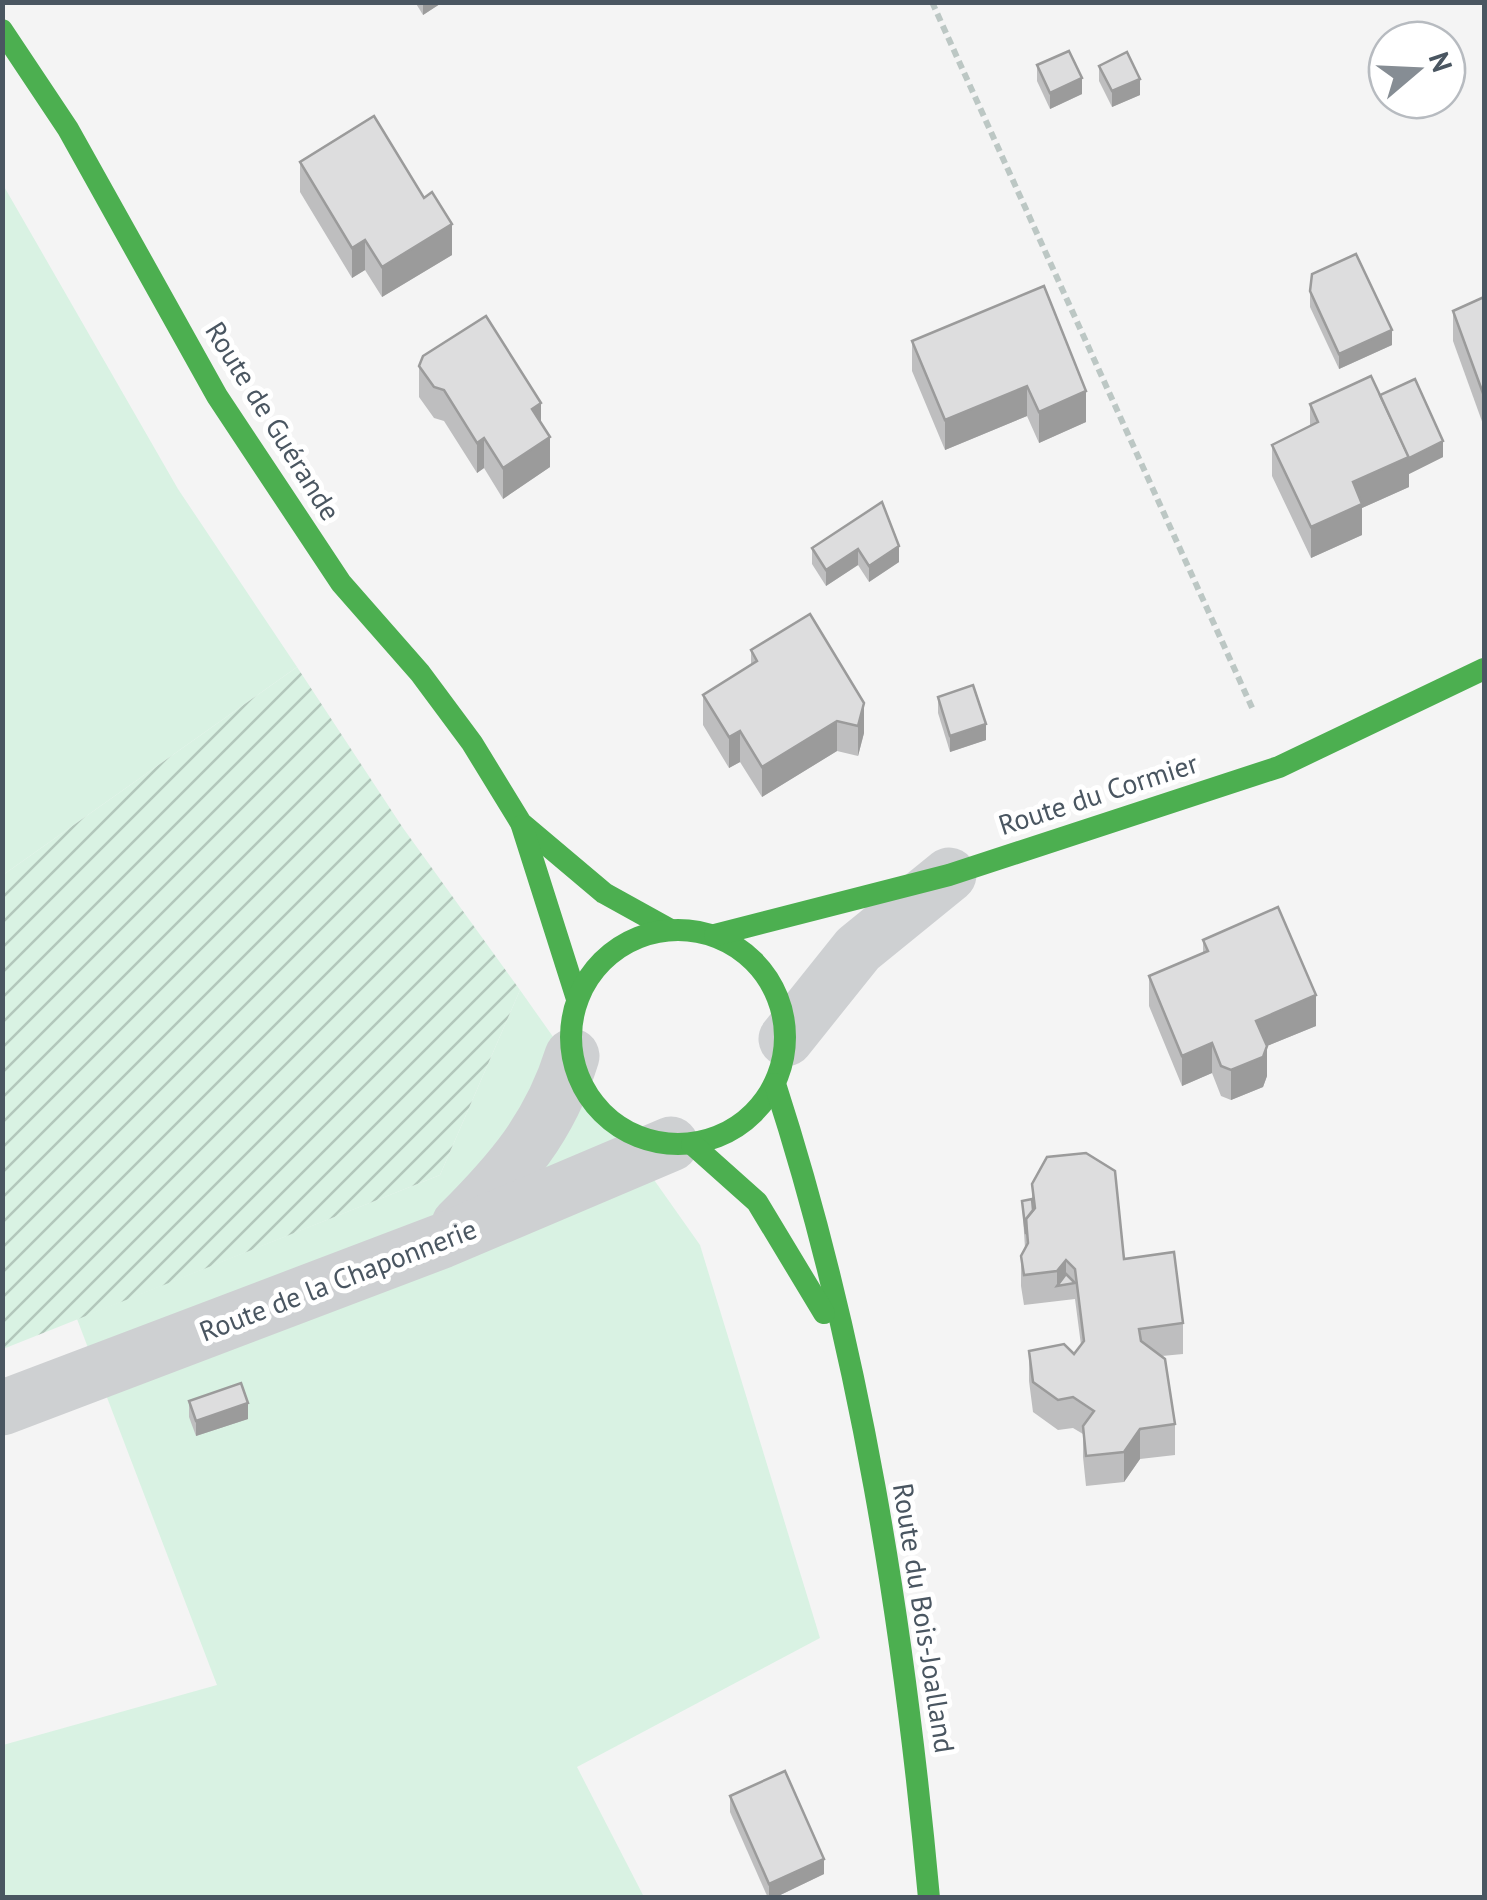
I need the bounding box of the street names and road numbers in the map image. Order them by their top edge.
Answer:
street label: Route de Guérande [197,314,349,527]
street label: Route du Cormier [993,744,1203,843]
street label: Route de la Chaponnerie [194,1210,482,1349]
street label: Route du Bois-Joalland [885,1481,964,1755]

